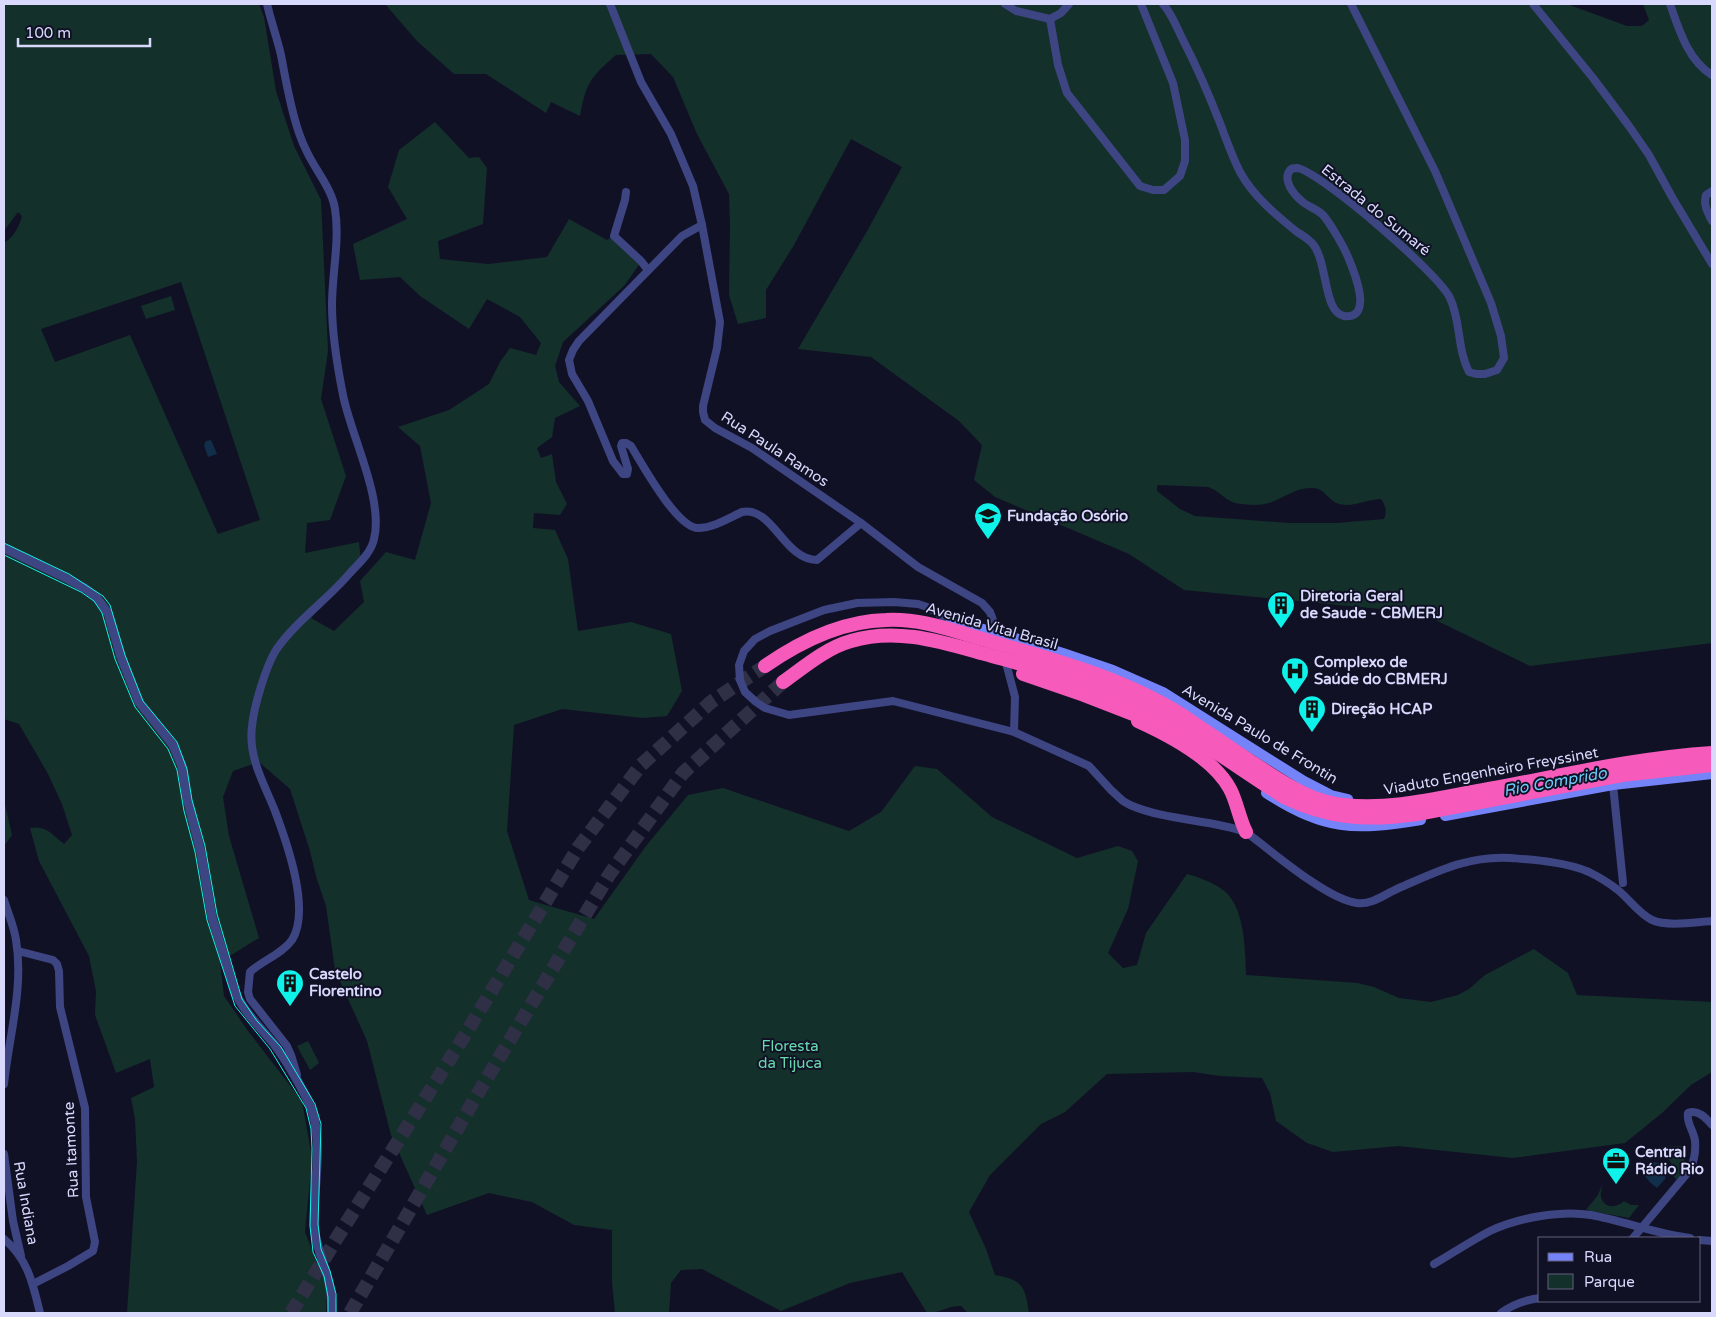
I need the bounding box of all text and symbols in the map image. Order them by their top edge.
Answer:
scale bar [18,15,150,47]
text: 100 m [25,24,71,42]
street label: Estrada do Sumaré [1318,160,1434,260]
street label: Rua Paula Ramos [718,408,832,490]
school or university icon: Fundação Osório [973,501,1003,540]
place label: Fundação Osório [1007,507,1128,526]
place label: Diretoria Geral de Saude - CBMERJ [1300,587,1443,622]
building icon: Diretoria Geral de Saude - CBMERJ [1266,590,1296,629]
street label: Avenida Vital Brasil [924,599,1060,653]
place label: Complexo de Saúde do CBMERJ [1314,653,1448,688]
hospital icon: Complexo de Saúde do CBMERJ [1280,656,1310,695]
street label: Avenida Paulo de Frontin [1179,680,1341,788]
building icon: Direção HCAP [1297,694,1327,733]
place label: Direção HCAP [1331,700,1432,719]
street label: Viaduto Engenheiro Freyssinet [1382,743,1600,799]
water label: Rio Comprido [1502,763,1609,801]
place label: Castelo Florentino [309,965,382,1000]
building icon: Castelo Florentino [275,968,305,1007]
park label: Floresta da Tijuca [758,1037,822,1072]
street label: Rua Itamonte [59,1101,83,1199]
place label: Central Rádio Rio [1635,1143,1704,1178]
office icon: Central Rádio Rio [1601,1146,1631,1185]
street label: Rua Indiana [10,1160,42,1246]
legend [1538,1237,1701,1302]
text: Rua [1584,1248,1612,1266]
text: Parque [1584,1273,1635,1291]

